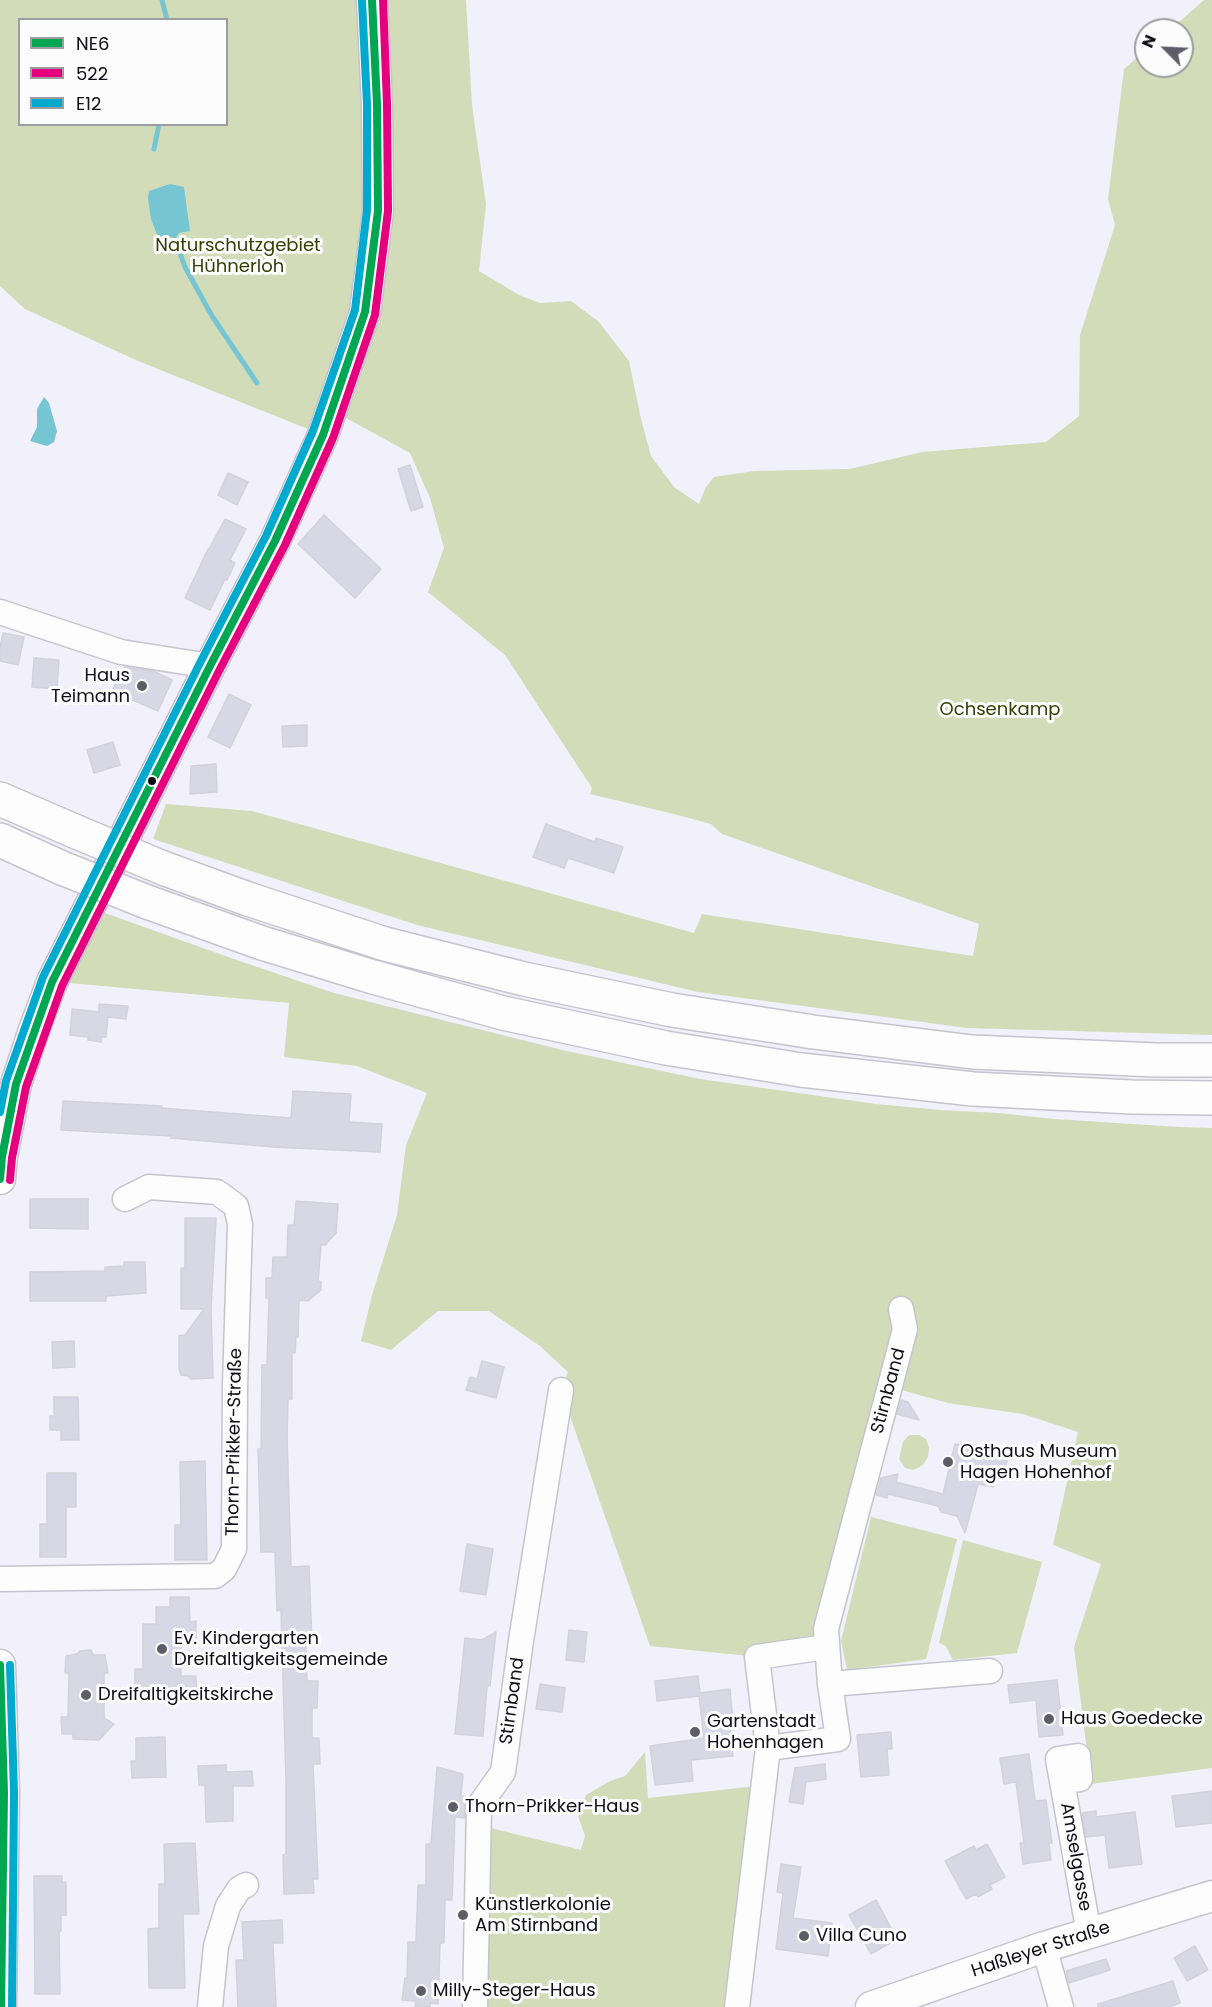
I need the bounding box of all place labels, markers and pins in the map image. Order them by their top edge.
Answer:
place label: Haus Teimann [51,665,130,708]
marker: Haus Teimann [135,679,149,693]
unlabelled marker [146,775,158,787]
place label: Osthaus Museum Hagen Hohenhof [960,1441,1117,1484]
marker: Osthaus Museum Hagen Hohenhof [941,1455,955,1469]
place label: Ev. Kindergarten Dreifaltigkeitsgemeinde [174,1628,388,1670]
marker: Ev. Kindergarten Dreifaltigkeitsgemeinde [155,1642,169,1656]
place label: Dreifaltigkeitskirche [98,1684,274,1706]
marker: Dreifaltigkeitskirche [79,1688,93,1702]
place label: Haus Goedecke [1061,1708,1203,1730]
place label: Gartenstadt Hohenhagen [707,1711,824,1754]
marker: Haus Goedecke [1042,1712,1056,1726]
marker: Gartenstadt Hohenhagen [688,1725,702,1739]
place label: Thorn-Prikker-Haus [465,1796,639,1818]
marker: Thorn-Prikker-Haus [446,1800,460,1814]
place label: Künstlerkolonie Am Stirnband [475,1894,611,1936]
marker: Künstlerkolonie Am Stirnband [456,1908,470,1922]
place label: Villa Cuno [816,1925,907,1947]
marker: Villa Cuno [797,1929,811,1943]
place label: Milly-Steger-Haus [433,1980,596,2002]
marker: Milly-Steger-Haus [414,1984,428,1998]

